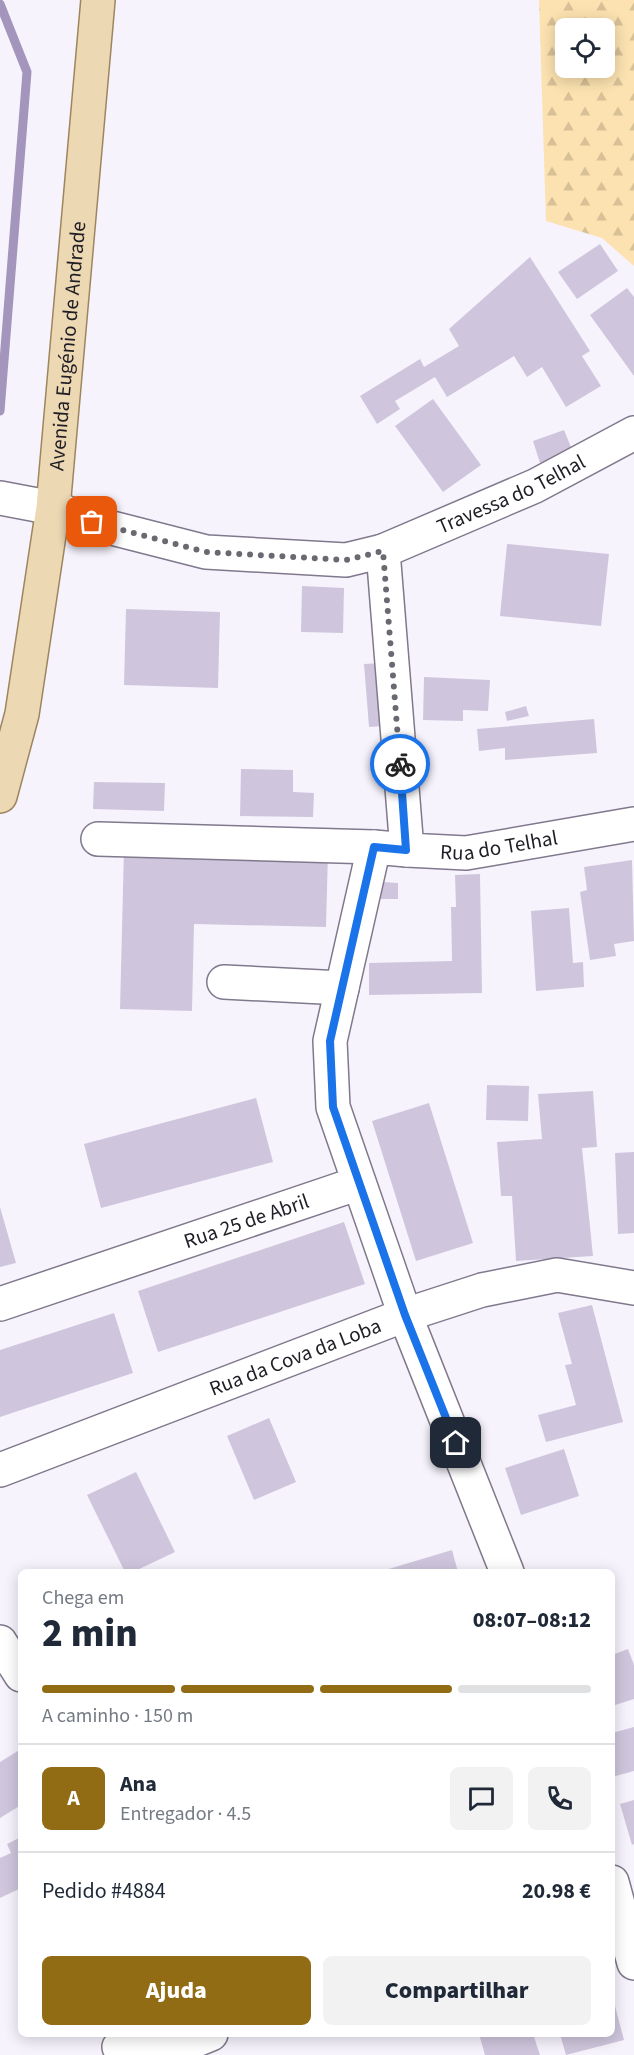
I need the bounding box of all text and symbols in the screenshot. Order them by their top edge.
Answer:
map controls [555,18,615,78]
button: locate [555,18,615,78]
street label: Avenida Eugénio de Andrade [41,220,93,472]
street label: Travessa do Telhal [432,447,591,541]
pin [66,496,117,547]
icon: bag [75,505,108,538]
courier [370,734,430,794]
icon: bike [384,748,417,781]
street label: Rua do Telhal [439,822,560,868]
street label: Rua 25 de Abril [180,1186,313,1256]
street label: Rua da Cova da Loba [205,1311,385,1404]
pin [430,1417,481,1468]
icon: home [439,1426,472,1459]
text: Chega em [42,1584,124,1612]
text: 08:07–08:12 [473,1604,591,1636]
text: 2 min [42,1606,138,1662]
text: A caminho · 150 m [42,1702,193,1730]
button: chat [450,1767,513,1830]
button: phone [528,1767,591,1830]
text: Ana [120,1768,157,1800]
text: A [67,1782,80,1814]
text: Entregador · 4.5 [120,1800,251,1828]
text: Pedido #4884 [42,1875,166,1907]
text: 20.98 € [522,1875,591,1907]
button: Ajuda [42,1956,311,2025]
button: Compartilhar [323,1956,591,2025]

